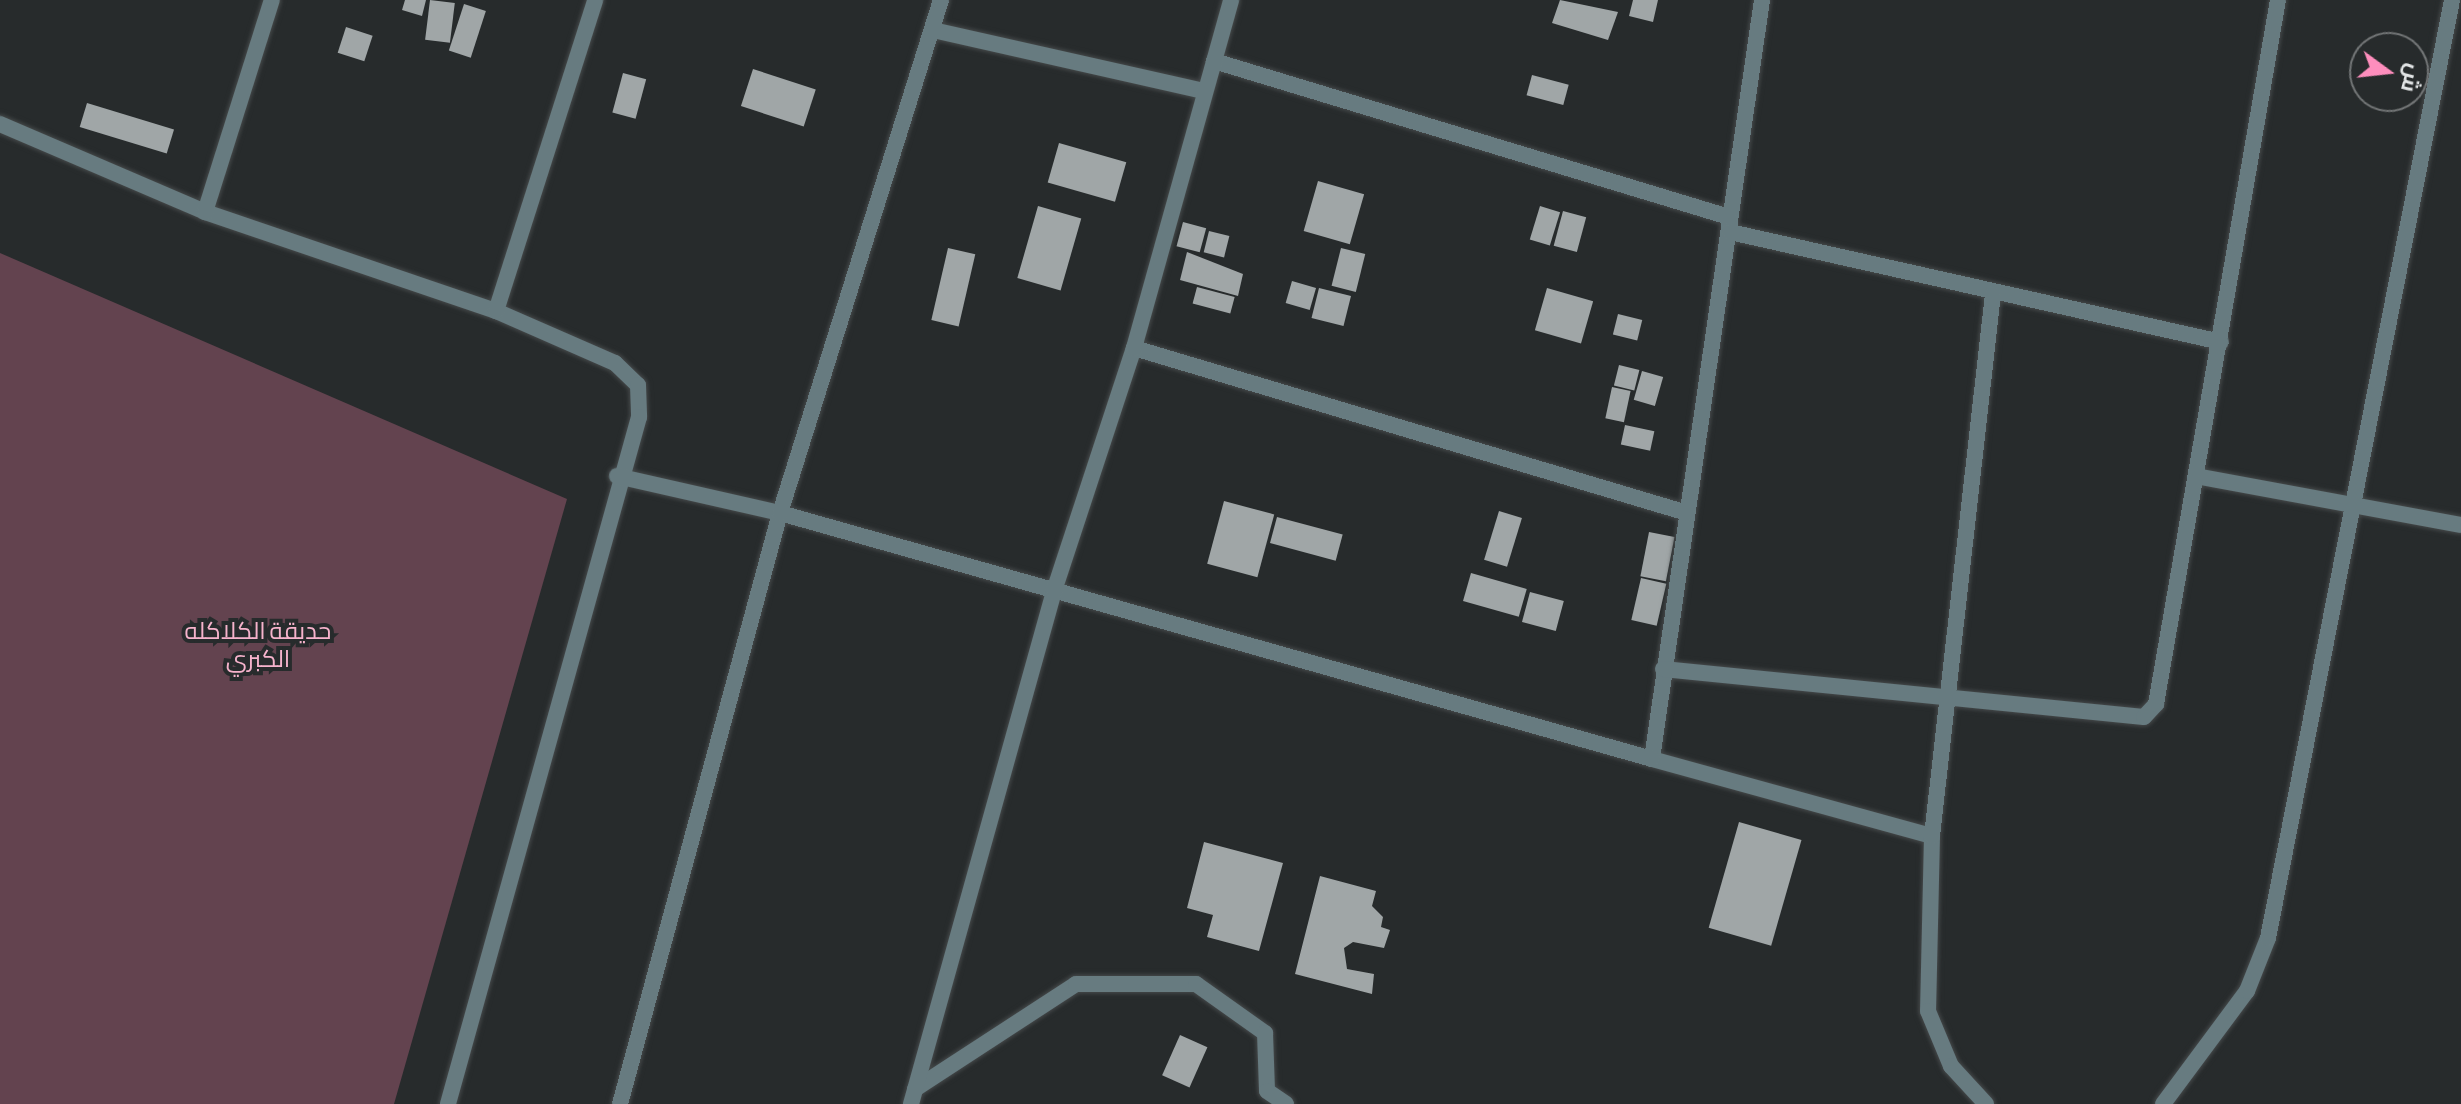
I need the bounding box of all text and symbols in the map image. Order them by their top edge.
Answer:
north arrow [2349,32,2429,112]
text: ش [2394,61,2427,95]
park label: حديقة الكلاكله الكبري [185,618,331,674]

